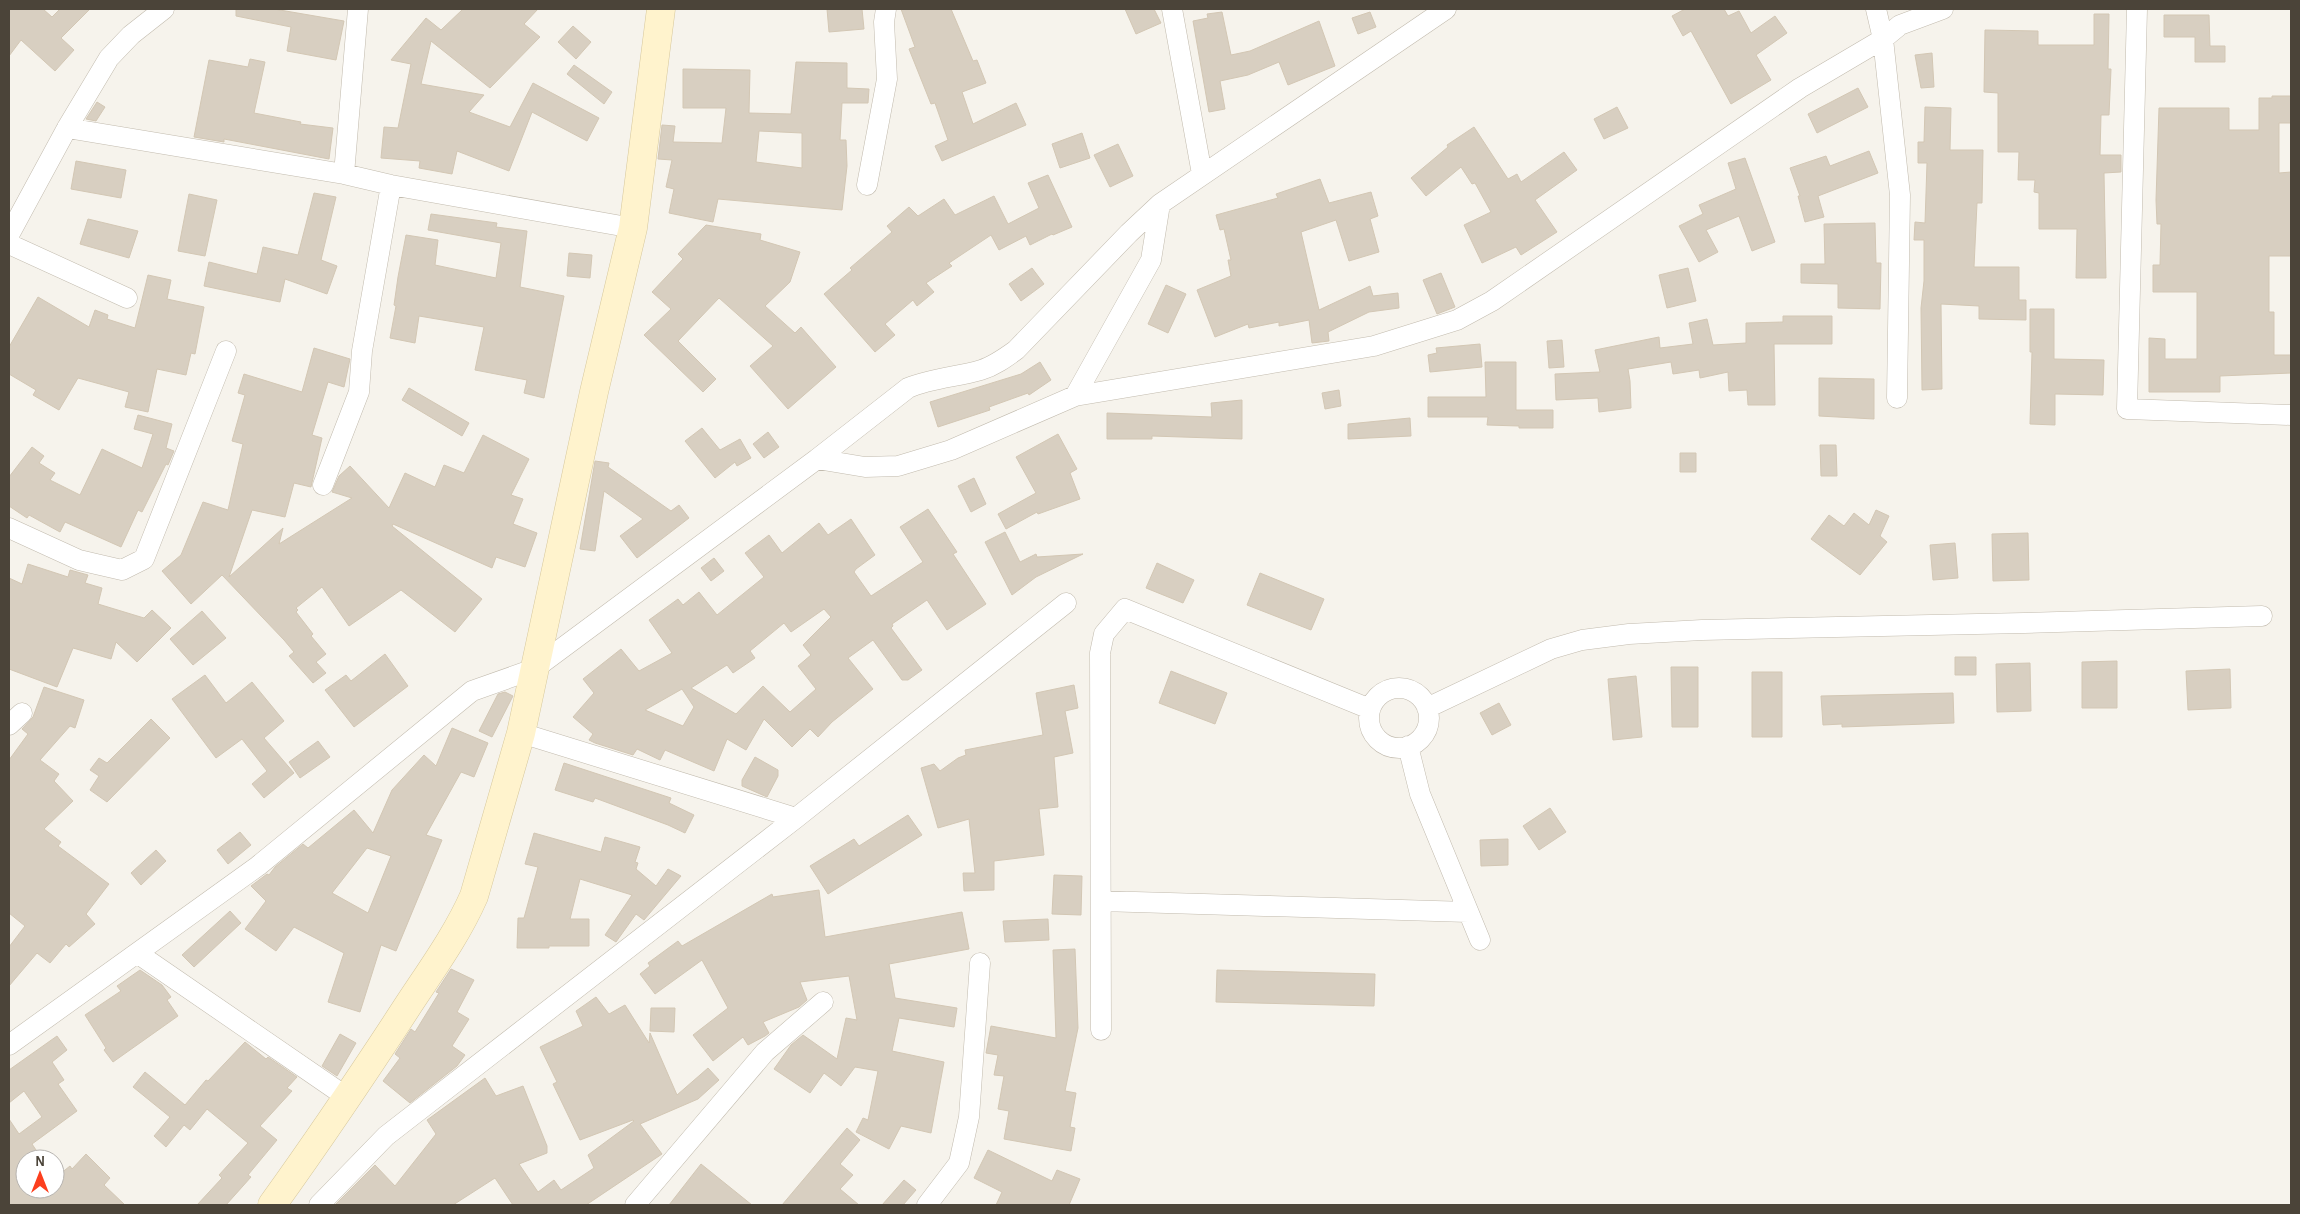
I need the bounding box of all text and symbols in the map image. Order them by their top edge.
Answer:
north arrow [15,1149,65,1199]
text: N [35,1155,45,1169]

